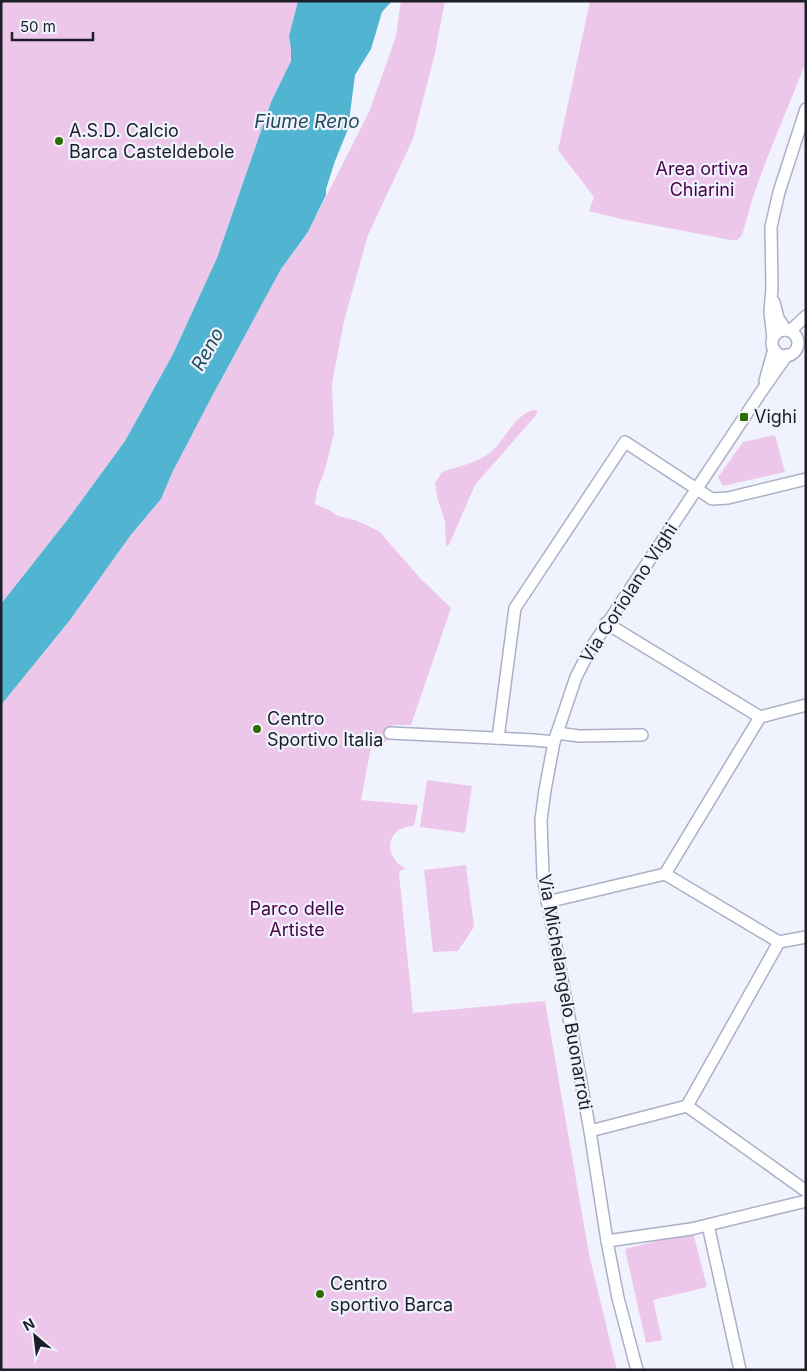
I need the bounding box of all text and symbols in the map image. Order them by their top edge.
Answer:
scale bar [12,10,94,42]
text: 50 m [20,17,56,36]
water label: Fiume Reno [254,110,360,133]
place label: A.S.D. Calcio Barca Casteldebole [69,120,235,162]
marker: A.S.D. Calcio Barca Casteldebole [53,135,65,147]
park label: Area ortiva Chiarini [656,158,748,200]
water label: Reno [186,324,229,375]
place label: Vighi [754,406,797,427]
marker: Vighi [738,411,750,423]
street label: Via Coriolano Vighi [576,519,681,666]
place label: Centro Sportivo Italia [267,708,383,750]
marker: Centro Sportivo Italia [251,723,263,735]
street label: Via Michelangelo Buonarroti [534,872,597,1112]
park label: Parco delle Artiste [250,898,344,940]
place label: Centro sportivo Barca [330,1273,453,1315]
marker: Centro sportivo Barca [314,1288,326,1300]
north arrow [10,1311,60,1361]
text: N [20,1314,37,1334]

